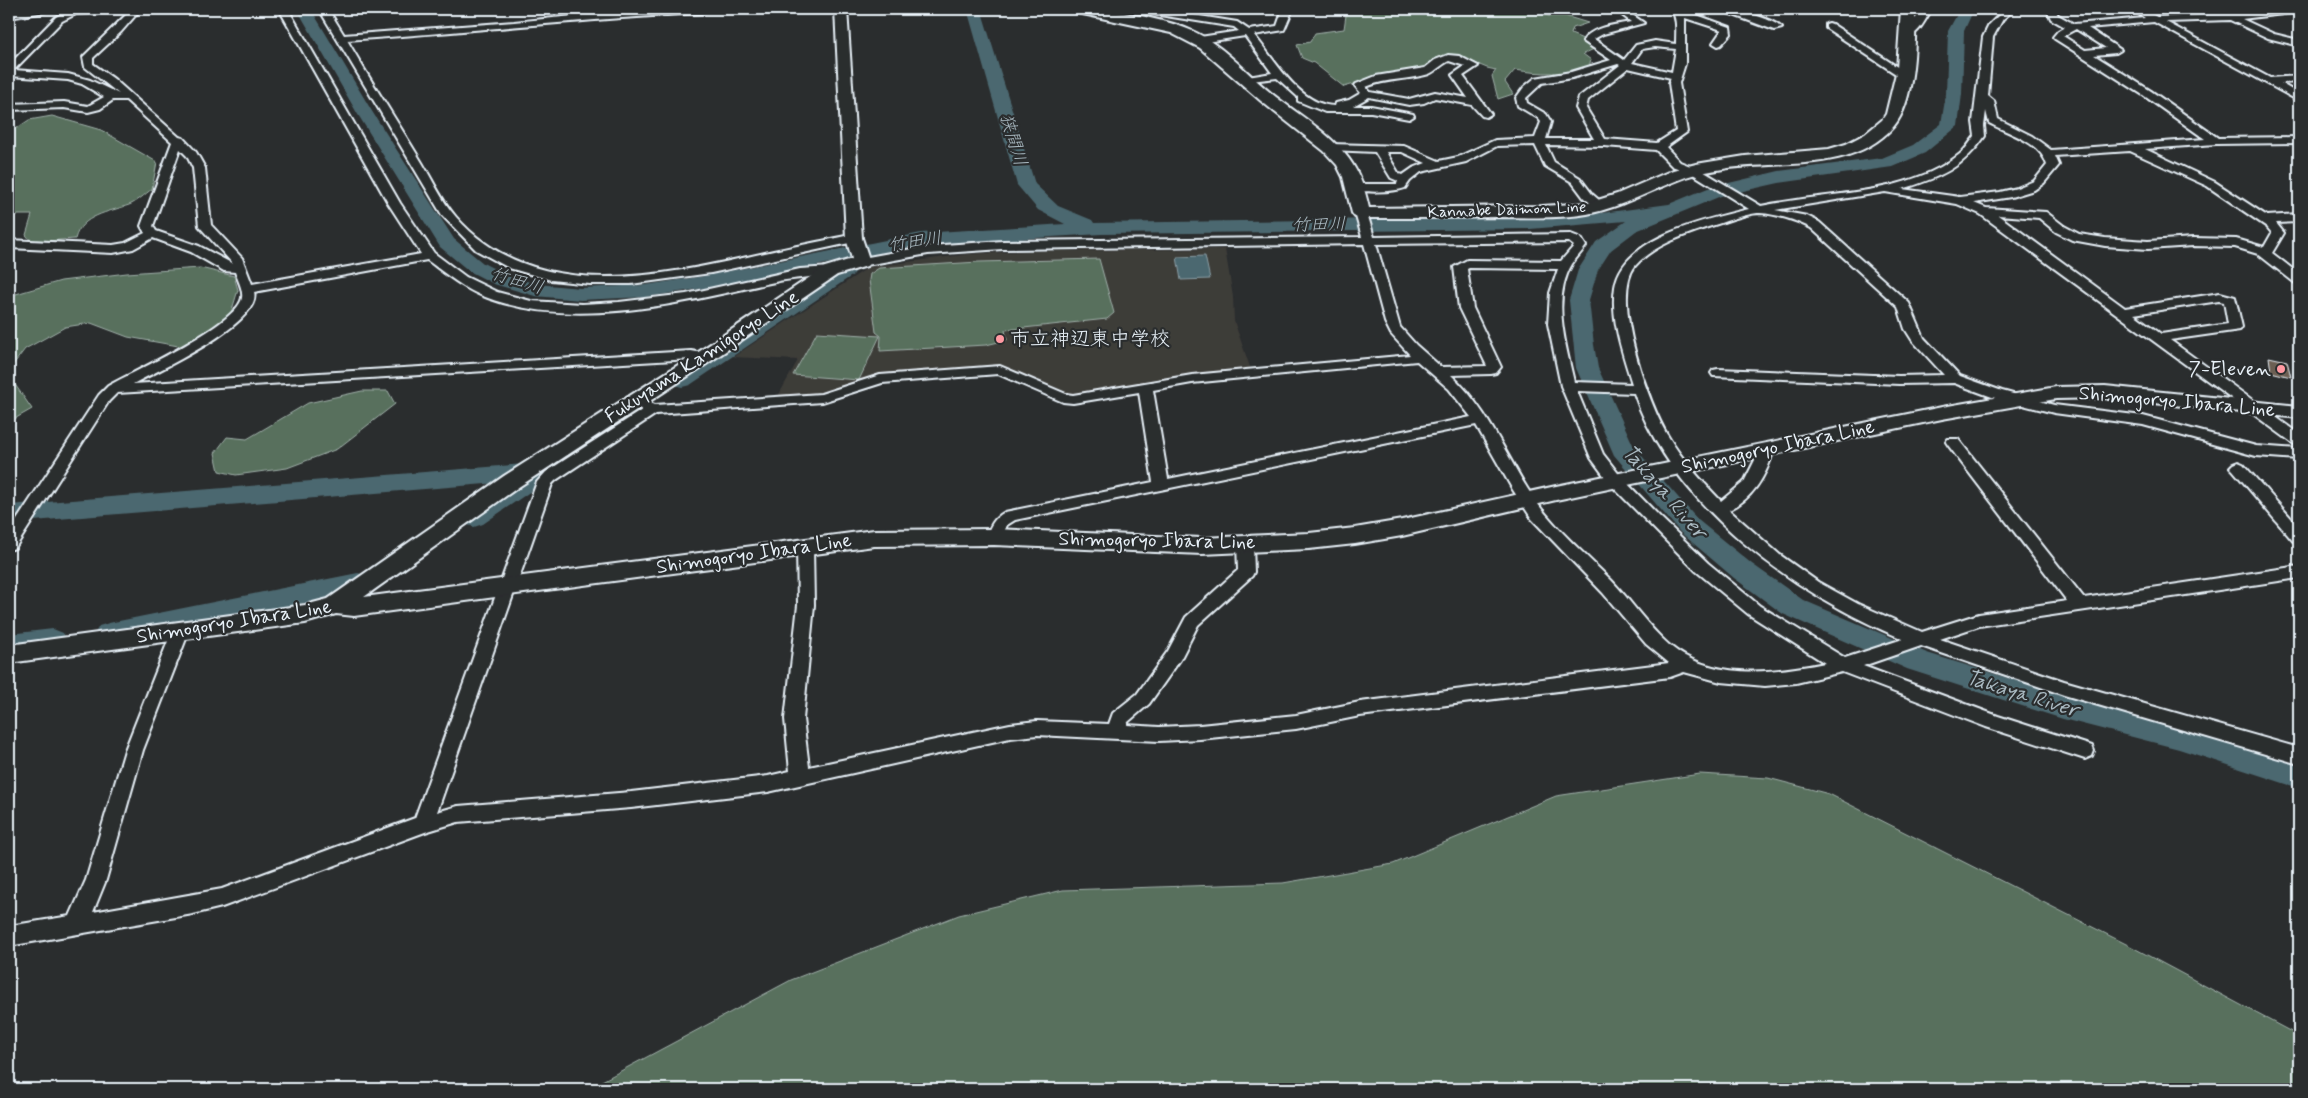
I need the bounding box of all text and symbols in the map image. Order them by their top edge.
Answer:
water label: 狭間川 [994,111,1032,169]
street label: Kannabe Daimon Line [1427,197,1587,223]
water label: 竹田川 [1292,213,1346,237]
water label: 竹田川 [887,226,943,258]
water label: 竹田川 [488,262,546,300]
street label: Fukuyama Kamigoryo Line [600,284,804,430]
place label: 市立神辺東中学校 [1010,326,1170,353]
marker: 市立神辺東中学校 [994,333,1006,345]
place label: 7-Eleven [2189,356,2271,383]
marker: 7-Eleven [2275,363,2287,375]
street label: Shimogoryo Ibara Line [2078,380,2276,424]
street label: Shimogoryo Ibara Line [1679,413,1877,481]
water label: Takaya River [1615,439,1715,548]
street label: Shimogoryo Ibara Line [1058,526,1256,556]
street label: Shimogoryo Ibara Line [654,527,854,581]
street label: Shimogoryo Ibara Line [135,593,333,651]
water label: Takaya River [1962,664,2085,725]

